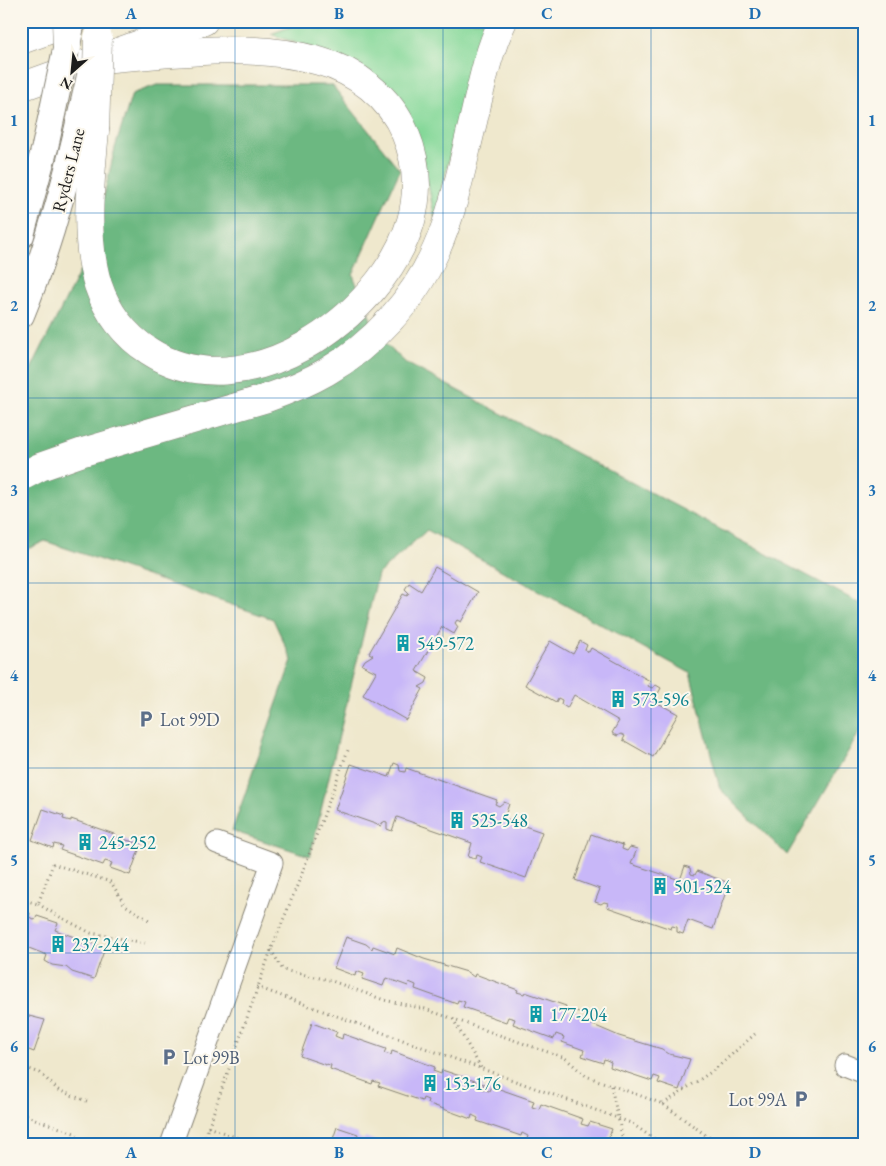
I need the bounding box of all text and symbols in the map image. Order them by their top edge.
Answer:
text: A [124,3,137,24]
text: B [334,3,344,24]
text: C [541,3,553,24]
text: D [749,3,761,24]
north arrow [48,48,98,98]
text: N [56,73,75,94]
text: 1 [10,110,18,131]
text: 1 [868,110,876,131]
street label: Ryders Lane [46,125,90,215]
text: 2 [10,295,19,316]
text: 2 [868,295,877,316]
text: 3 [10,480,18,501]
text: 3 [868,480,876,501]
place label: 549-572 [417,632,474,655]
building icon: 549-572 [393,633,413,653]
text: 4 [10,665,19,686]
text: 4 [868,665,877,686]
place label: 573-596 [632,688,689,711]
building icon: 573-596 [608,689,628,709]
place label: Lot 99D [160,708,220,731]
parking icon: Lot 99D [136,709,156,729]
place label: 525-548 [471,809,528,832]
building icon: 525-548 [447,810,467,830]
place label: 245-252 [99,831,156,854]
building icon: 245-252 [75,832,95,852]
text: 5 [10,850,18,871]
text: 5 [868,850,876,871]
place label: 501-524 [674,875,731,898]
building icon: 501-524 [650,876,670,896]
place label: 237-244 [72,933,129,956]
building icon: 237-244 [48,934,68,954]
place label: 177-204 [550,1003,607,1026]
building icon: 177-204 [526,1004,546,1024]
text: 6 [10,1036,19,1057]
text: 6 [868,1036,877,1057]
place label: Lot 99B [183,1046,240,1069]
parking icon: Lot 99B [159,1047,179,1067]
place label: 153-176 [444,1072,501,1095]
building icon: 153-176 [420,1073,440,1093]
place label: Lot 99A [729,1088,788,1111]
parking icon: Lot 99A [791,1089,811,1109]
text: A [124,1142,137,1163]
text: B [334,1142,344,1163]
text: C [541,1142,553,1163]
text: D [749,1142,761,1163]

